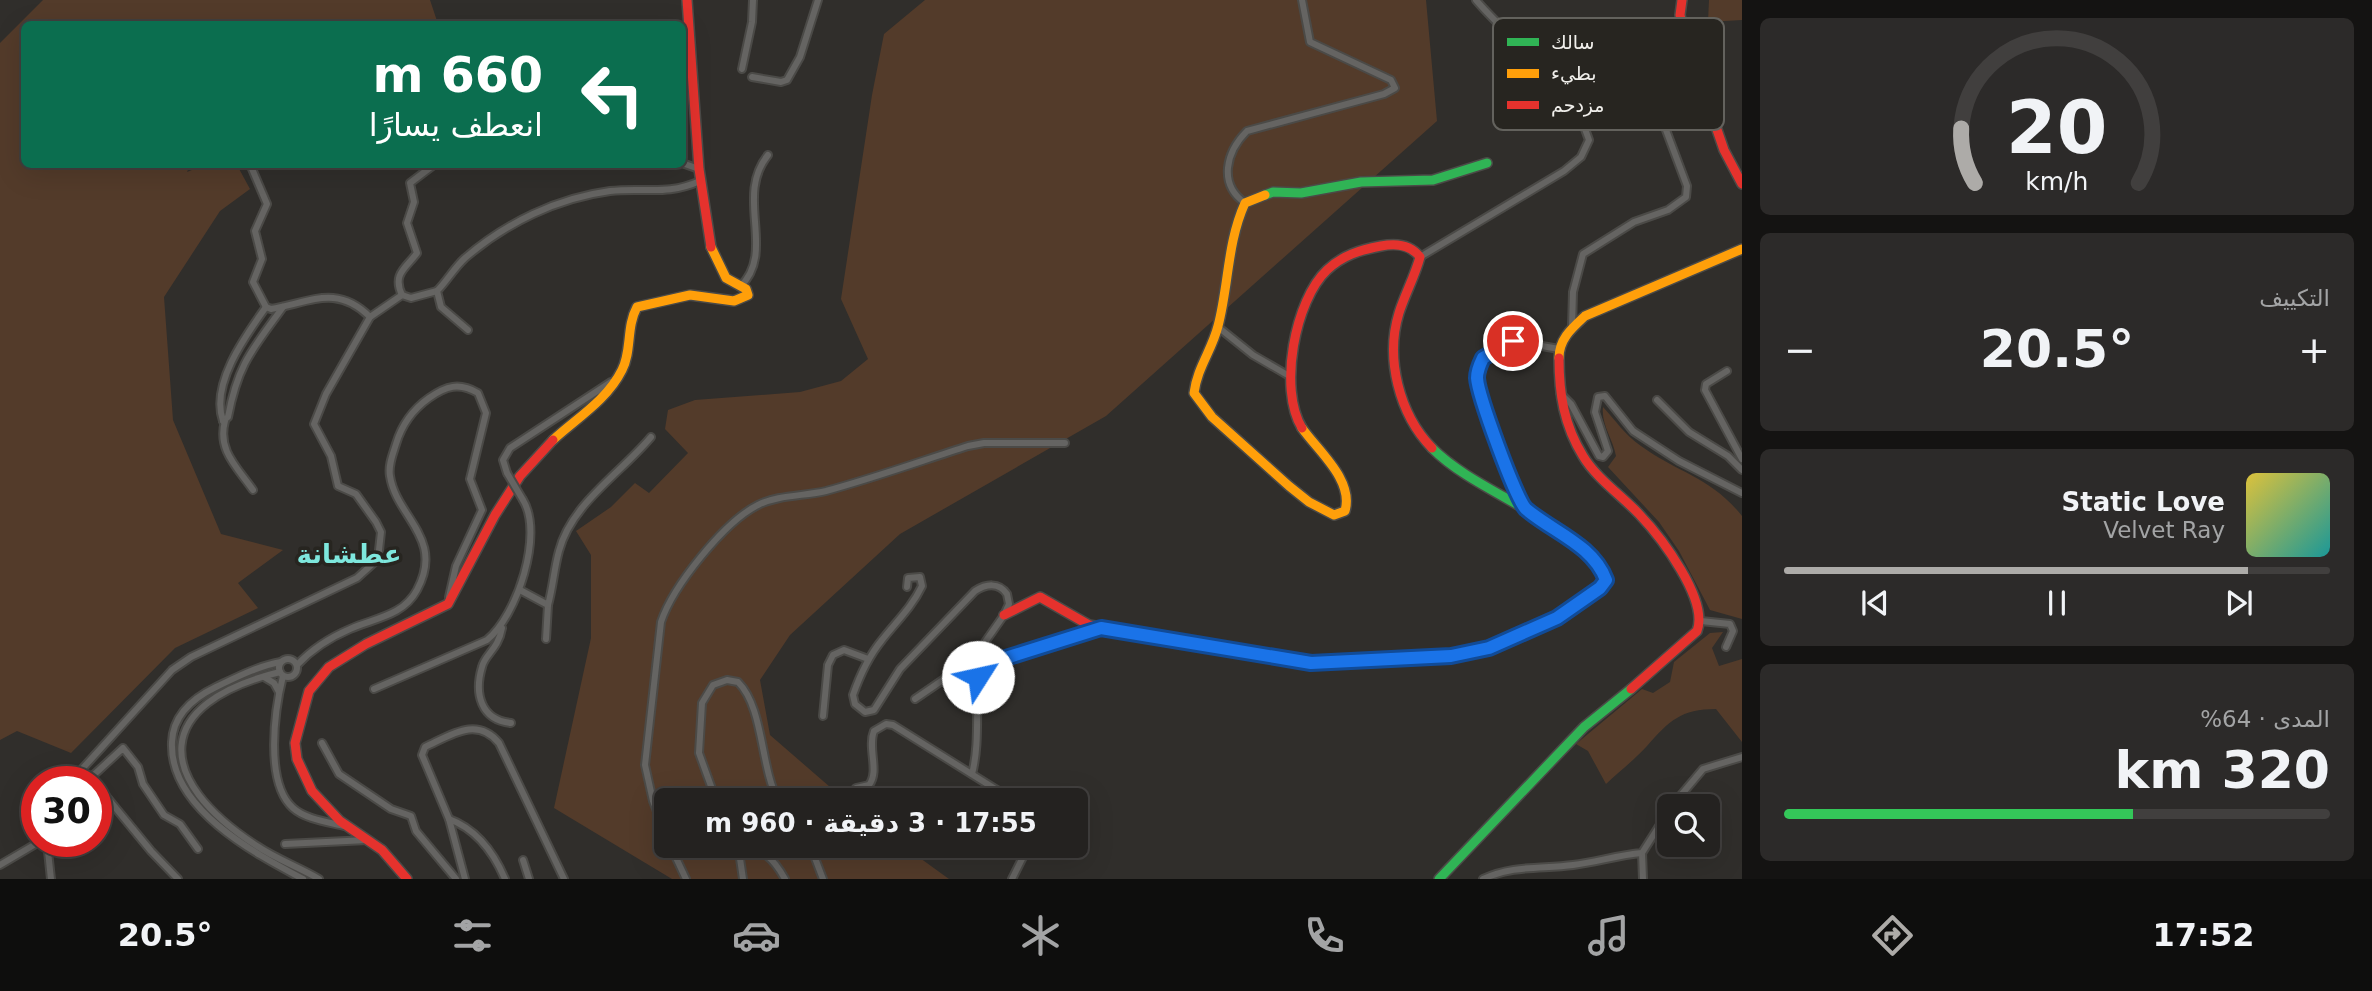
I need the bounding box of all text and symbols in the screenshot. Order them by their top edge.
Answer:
legend [1493,18,1724,130]
text: سالك [1551,31,1595,53]
text: 660 m [373,47,543,104]
icon: left [567,49,658,140]
text: بطيء [1551,62,1597,85]
text: 20 [2006,85,2108,170]
text: مزدحم [1551,94,1605,117]
text: انعطف يسارًا [369,106,543,144]
text: km/h [2025,166,2089,195]
text: التكييف [2259,285,2330,311]
pin [1483,311,1543,371]
text: 20.5° [1980,319,2134,379]
icon: arrive [1494,322,1532,360]
text: − [1784,328,1816,372]
text: + [2298,328,2330,372]
text: Static Love [2061,487,2225,517]
text: Velvet Ray [2103,517,2225,543]
district label: عطشانة [297,539,401,569]
icon: previous [1856,584,1894,622]
icon: pause [2038,584,2076,622]
icon: next [2220,584,2258,622]
position arrow [941,640,1015,714]
text: المدى · 64% [2200,706,2330,732]
text: 320 km [2115,740,2330,800]
speed limit sign: 30 [21,766,112,857]
map controls [1657,794,1720,857]
button: search [1657,794,1720,857]
text: 17:55 · 3 دقيقة · 960 m [705,808,1037,838]
icon: filters [448,911,497,960]
icon: car [732,911,781,960]
icon: climate [1016,911,1065,960]
icon: phone [1300,911,1349,960]
icon: music [1584,911,1633,960]
icon: directions [1868,911,1917,960]
text: 20.5° [118,916,213,954]
text: 17:52 [2153,916,2254,954]

